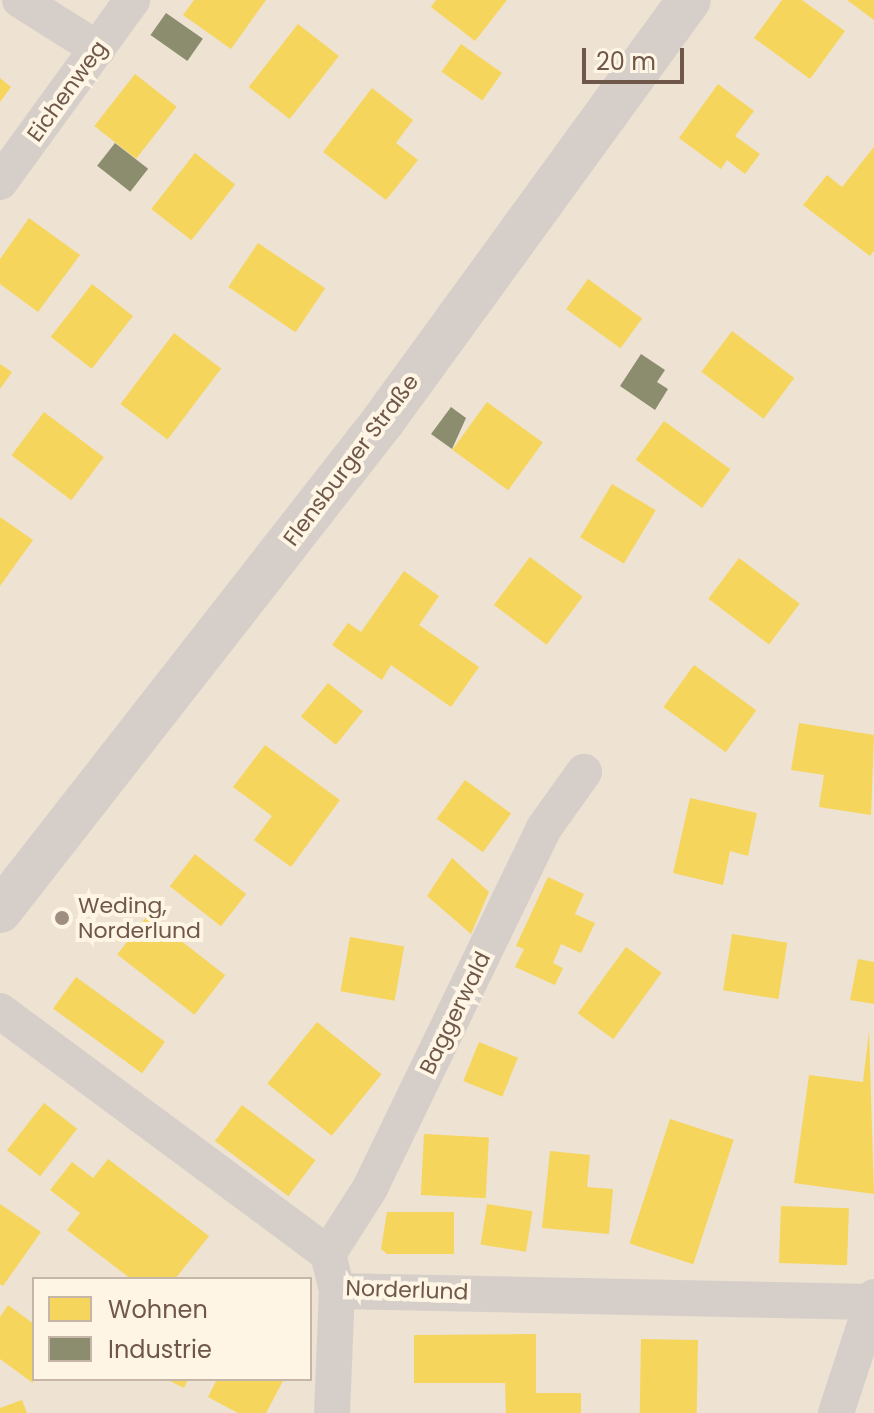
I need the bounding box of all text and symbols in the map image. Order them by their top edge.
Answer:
scale bar [586,32,688,82]
street label: Eichenweg [22,35,112,147]
text: 20 m [596,45,656,78]
street label: Flensburger Straße [278,369,424,551]
place label: Weding, Norderlund [78,892,201,944]
marker: Weding, Norderlund [53,909,71,927]
street label: Baggerwald [414,947,496,1079]
street label: Norderlund [345,1275,469,1305]
legend [32,1277,312,1381]
text: Wohnen [108,1293,208,1326]
text: Industrie [108,1333,212,1366]

